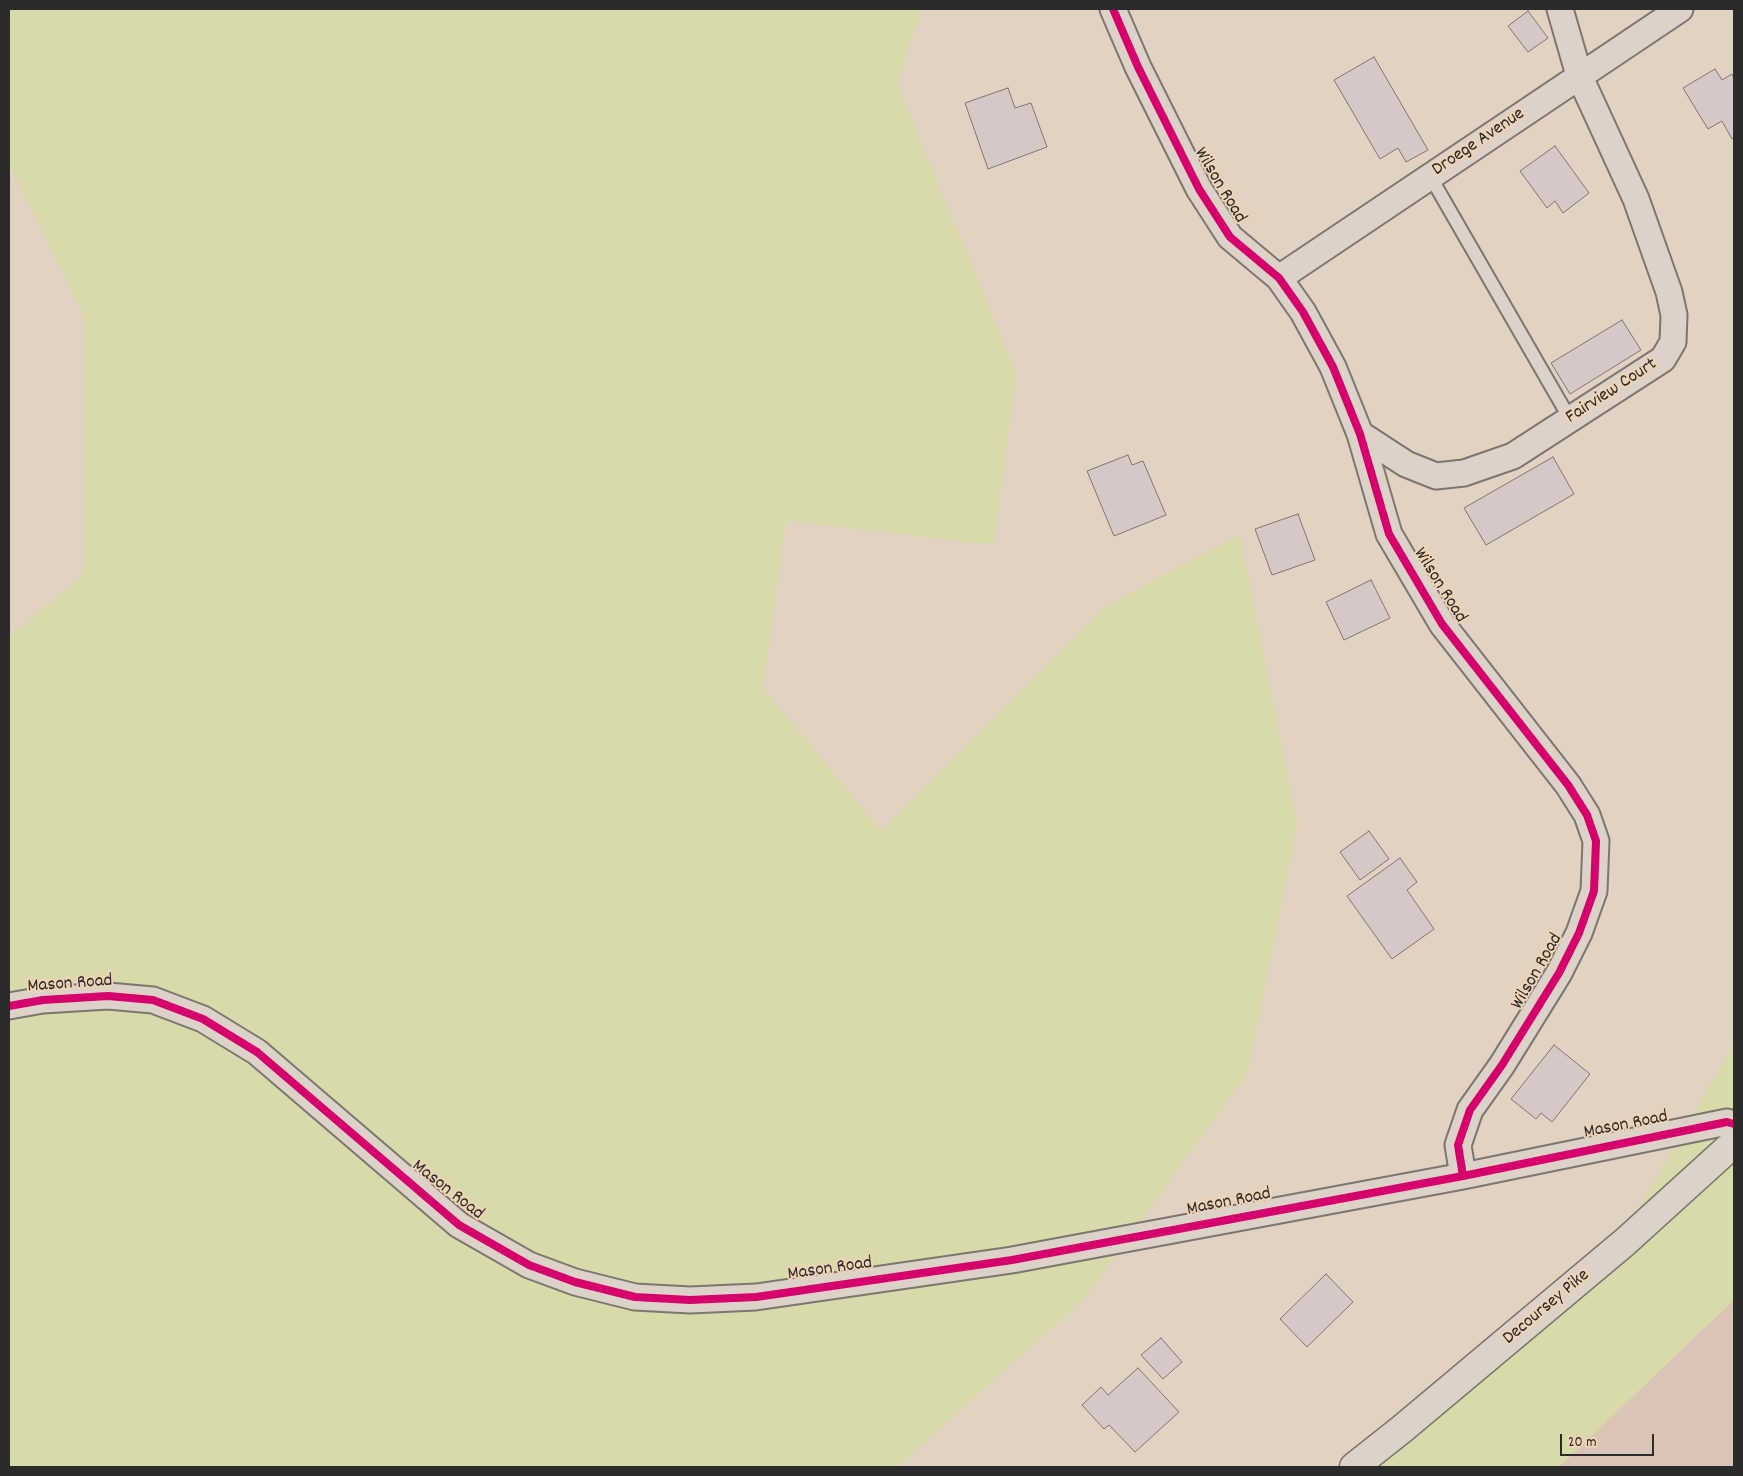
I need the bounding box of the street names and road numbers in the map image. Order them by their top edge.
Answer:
street label: Droege Avenue [1428,104,1530,182]
street label: Wilson Road [1188,144,1250,228]
street label: Fairview Court [1562,354,1662,430]
street label: Wilson Road [1407,544,1471,628]
street label: Wilson Road [1507,930,1569,1014]
street label: Mason Road [27,971,113,999]
street label: Mason Road [1582,1107,1670,1145]
street label: Mason Road [406,1156,488,1226]
street label: Mason Road [1185,1184,1273,1222]
street label: Mason Road [786,1253,874,1287]
street label: Decoursey Pike [1499,1265,1595,1351]

